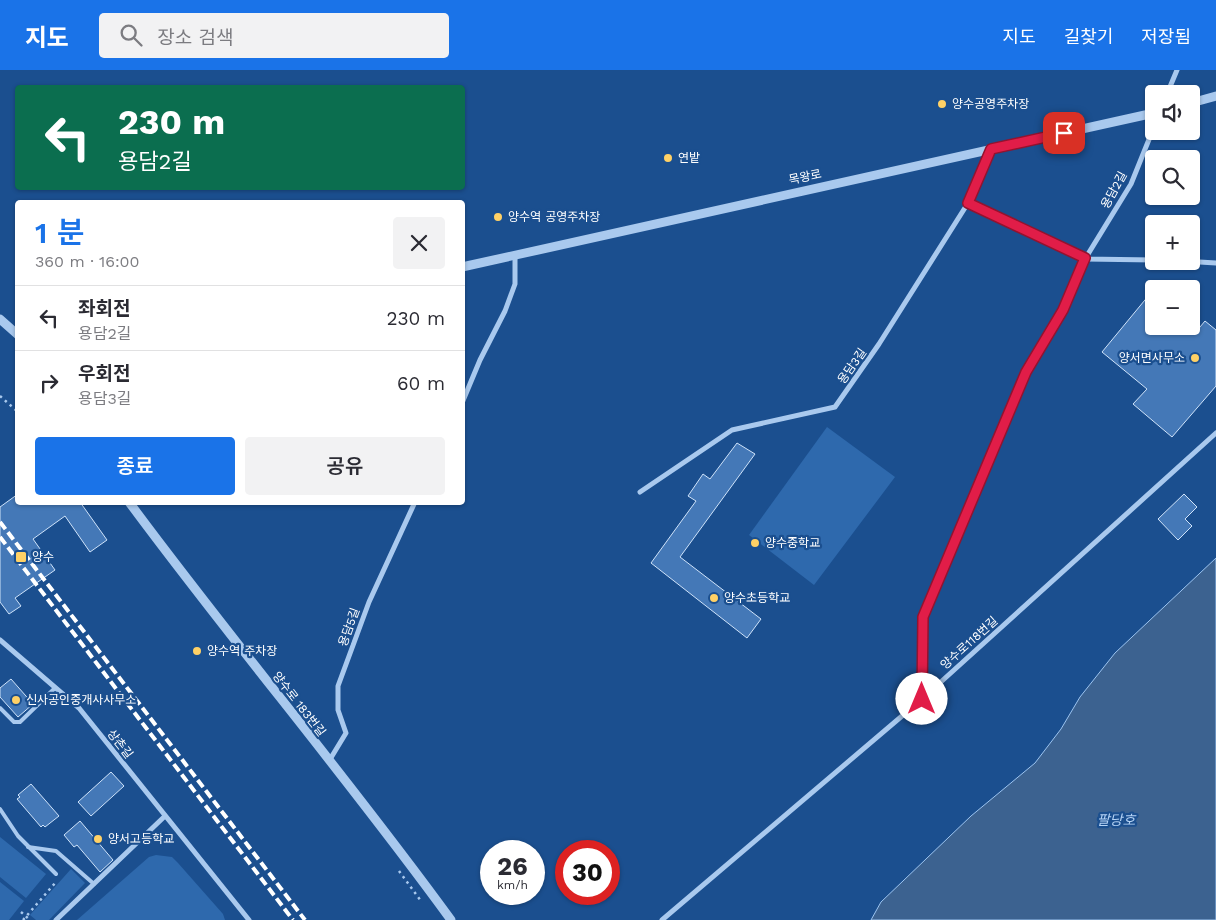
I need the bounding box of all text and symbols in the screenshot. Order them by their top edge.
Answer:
search box [99,13,449,58]
icon: search [117,21,145,49]
text: 지도 [25,24,69,52]
text: 장소 검색 [157,26,234,49]
text: 지도 [1003,26,1036,47]
text: 길찾기 [1064,26,1113,47]
text: 저장됨 [1141,26,1191,47]
map controls [1145,85,1200,335]
button: sound [1145,85,1200,140]
place label: 양수공영주차장 [952,97,1029,111]
marker: 양수공영주차장 [936,98,948,110]
text: 230 m [118,101,225,143]
icon: left [35,105,100,170]
pin [1043,112,1085,154]
icon: arrive [1050,119,1078,147]
text: 용담2길 [118,149,192,174]
button: search [1145,150,1200,205]
place label: 연밭 [678,151,700,165]
marker: 연밭 [662,152,674,164]
street label: 목왕로 [787,167,823,187]
street label: 용담2길 [1098,169,1130,211]
place label: 양수역 공영주차장 [508,210,600,224]
marker: 양수역 공영주차장 [492,211,504,223]
text: 1 분 [35,215,84,250]
button: + [1145,215,1200,270]
button: close [393,217,445,269]
text: 360 m · 16:00 [35,252,140,271]
button: − [1145,280,1200,335]
text: 좌회전 [78,297,130,320]
icon: left [35,304,63,332]
text: 230 m [386,307,445,330]
text: 용담2길 [78,324,132,343]
street label: 용담3길 [835,346,869,386]
place label: 양서면사무소 [1119,351,1185,365]
marker: 양서면사무소 [1189,352,1201,364]
text: 우회전 [78,362,130,385]
icon: right [35,369,63,397]
text: 60 m [397,372,445,395]
text: 용담3길 [78,389,132,408]
button: 종료 [35,437,235,495]
button: 공유 [245,437,445,495]
place label: 양수중학교 [765,536,820,550]
marker: 양수중학교 [749,537,761,549]
marker: 양수 [14,550,28,564]
place label: 양수 [32,550,54,564]
place label: 양수초등학교 [724,591,790,605]
marker: 양수초등학교 [708,592,720,604]
street label: 용담5길 [336,606,362,648]
street label: 양수로118번길 [938,614,1000,672]
place label: 양수역 주차장 [207,644,277,658]
marker: 양수역 주차장 [191,645,203,657]
street label: 양수로 183번길 [270,669,328,739]
position arrow [895,672,947,724]
place label: 신사공인중개사사무소 [26,693,136,707]
marker: 신사공인중개사사무소 [10,694,22,706]
street label: 상촌길 [104,727,136,761]
water label: 팔당호 [1097,812,1136,828]
place label: 양서고등학교 [108,832,174,846]
marker: 양서고등학교 [92,833,104,845]
speed limit sign: 30 [555,840,620,905]
text: 26 [497,852,528,881]
text: km/h [497,878,528,892]

